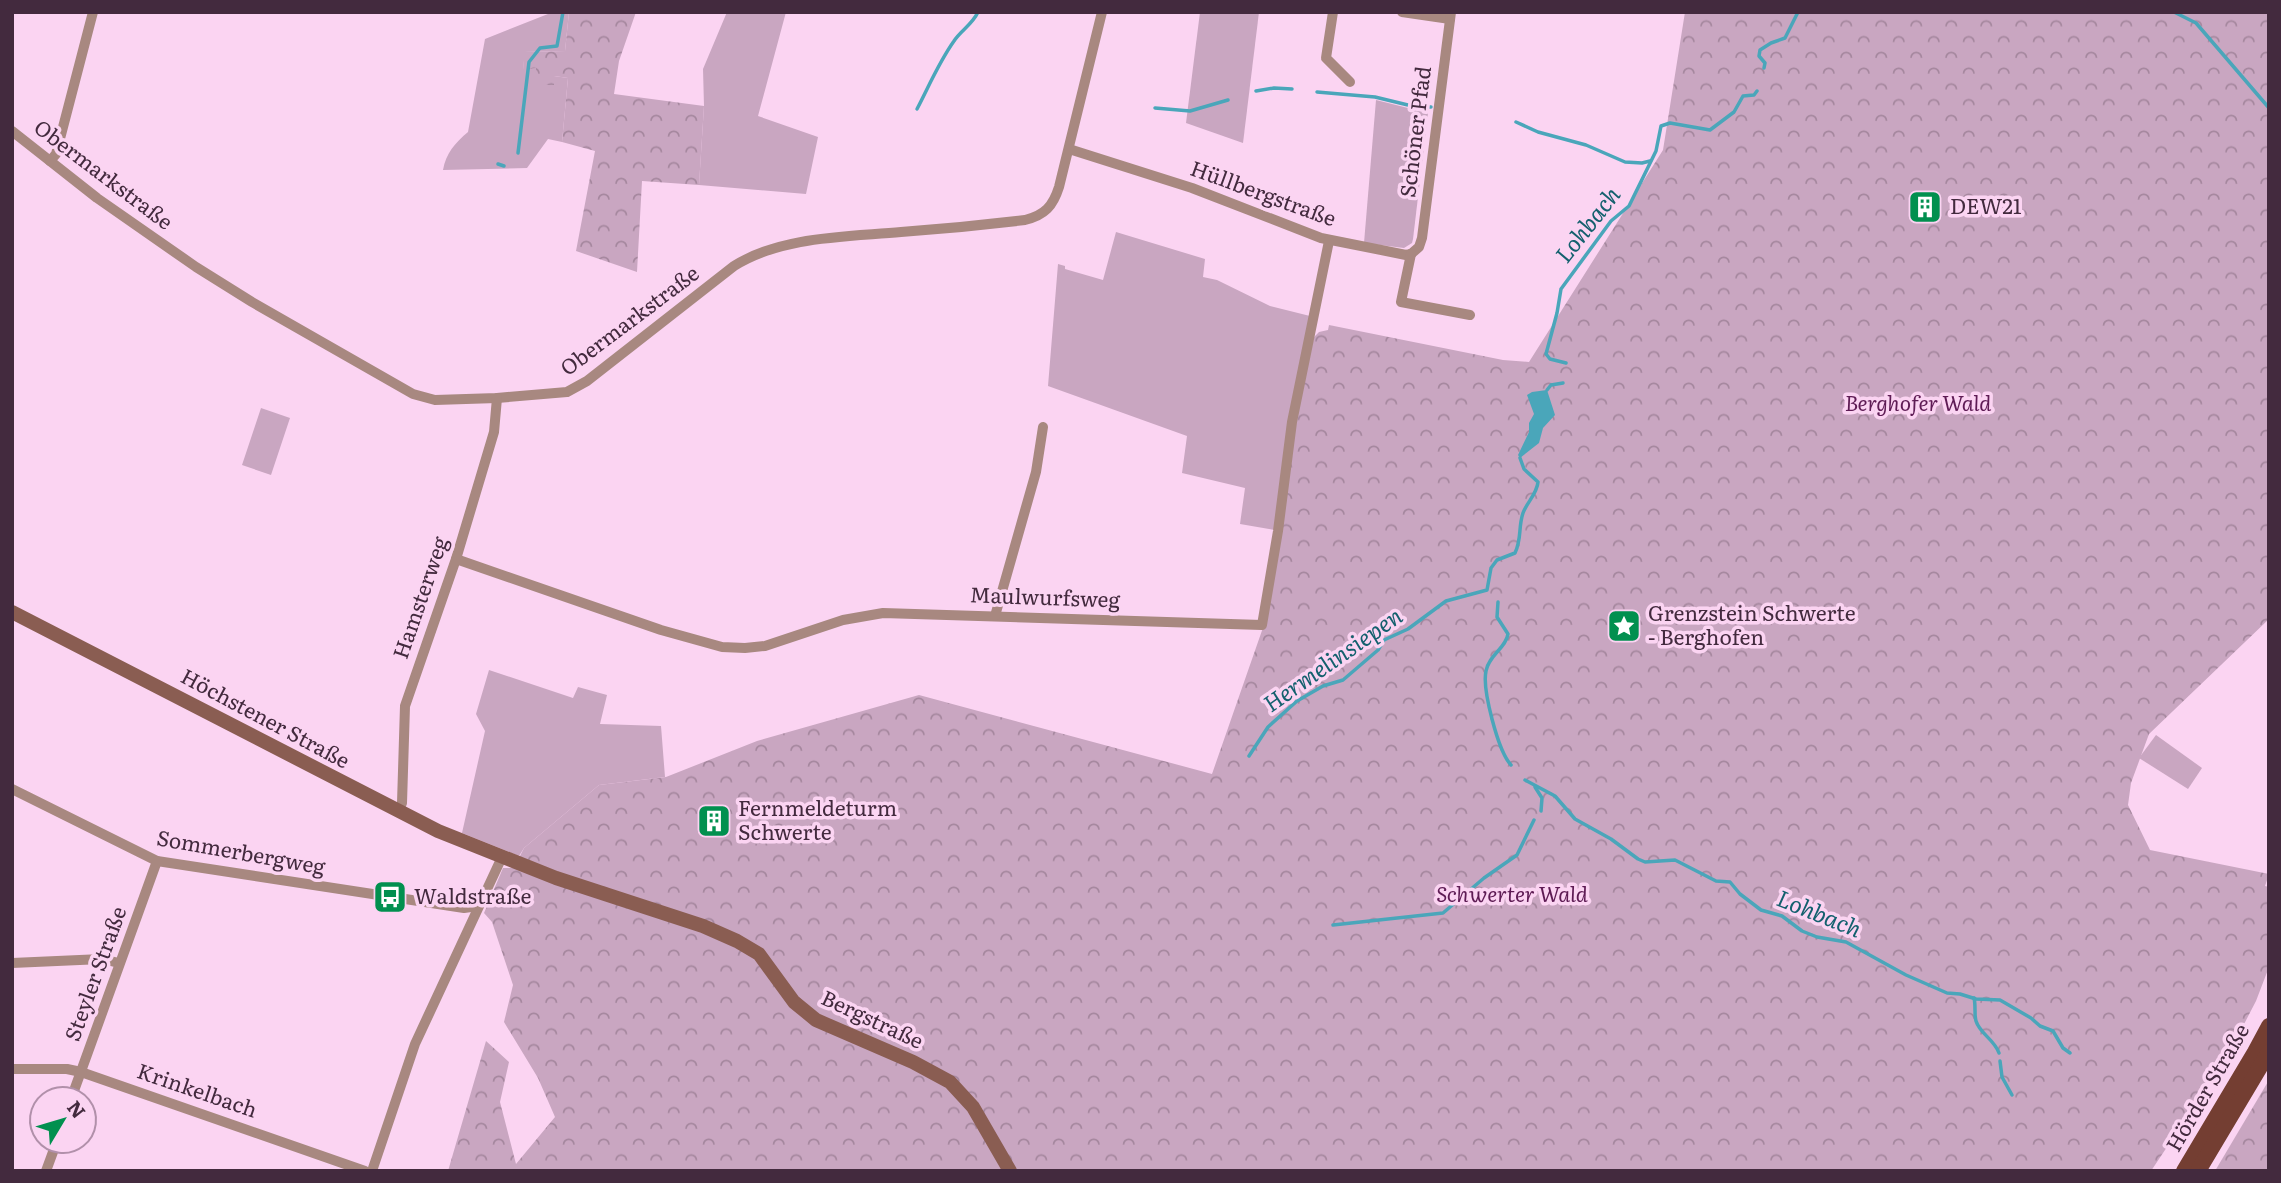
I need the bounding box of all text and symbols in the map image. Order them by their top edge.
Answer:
street label: Schöner Pfad [1390,64,1437,199]
street label: Obermarkstraße [29,110,181,236]
street label: Hüllbergstraße [1187,151,1341,232]
water label: Lohbach [1546,178,1627,269]
building icon: DEW21 [1906,188,1944,226]
place label: DEW21 [1950,189,2022,220]
street label: Obermarkstraße [553,256,705,382]
park label: Berghofer Wald [1845,386,1991,417]
street label: Hamsterweg [383,532,454,663]
street label: Maulwurfsweg [969,577,1121,614]
place label: Grenzstein Schwerte - Berghofen [1648,596,1856,651]
water label: Hermelinsiepen [1255,598,1408,719]
place icon: Grenzstein Schwerte - Berghofen [1605,607,1643,645]
street label: Höchstener Straße [176,659,356,775]
place label: Fernmeldeturm Schwerte [738,791,897,846]
building icon: Fernmeldeturm Schwerte [695,802,733,840]
street label: Sommerbergweg [155,820,328,881]
park label: Schwerter Wald [1436,877,1588,908]
bus stop icon: Waldstraße [371,878,409,916]
place label: Waldstraße [414,879,531,910]
water label: Lohbach [1772,880,1868,945]
street label: Steyler Straße [55,901,132,1045]
street label: Bergstraße [817,981,929,1055]
street label: Hörder Straße [2157,1017,2255,1157]
street label: Krinkelbach [134,1054,262,1124]
north arrow [28,1085,98,1155]
text: N [61,1094,93,1124]

